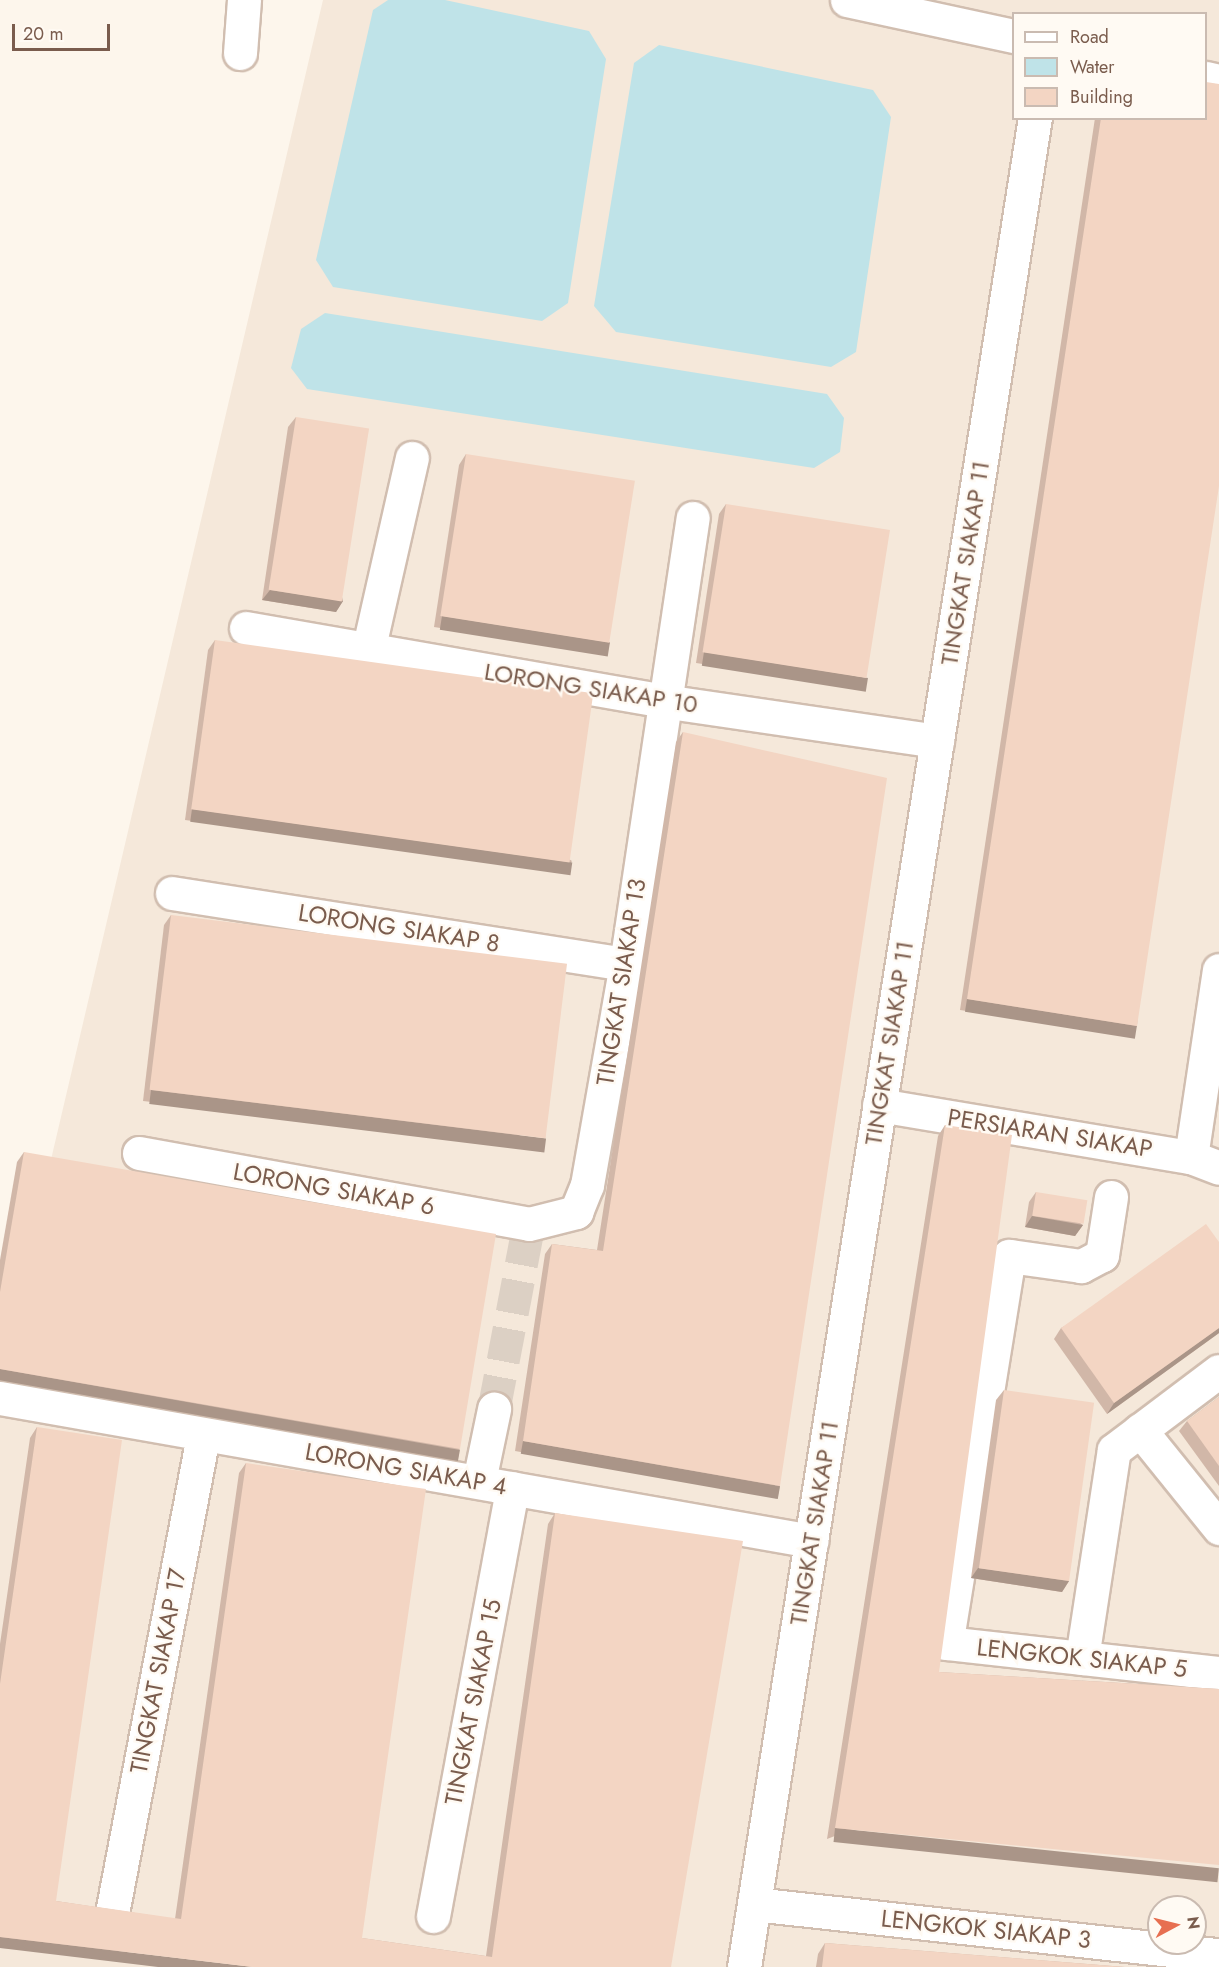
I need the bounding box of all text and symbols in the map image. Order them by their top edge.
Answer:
scale bar [15,12,112,50]
legend [1012,12,1207,120]
text: 20 m [23,21,63,47]
text: Road [1070,24,1109,50]
text: Water [1070,54,1114,80]
text: Building [1070,84,1133,110]
street label: TINGKAT SIAKAP 11 [935,459,995,667]
street label: LORONG SIAKAP 10 [482,657,700,719]
street label: TINGKAT SIAKAP 13 [590,877,652,1087]
street label: LORONG SIAKAP 8 [296,898,502,958]
street label: TINGKAT SIAKAP 11 [859,939,919,1147]
street label: PERSIARAN SIAKAP [945,1103,1155,1163]
street label: LORONG SIAKAP 6 [231,1157,437,1221]
street label: TINGKAT SIAKAP 11 [784,1419,844,1627]
street label: LORONG SIAKAP 4 [303,1437,509,1501]
street label: TINGKAT SIAKAP 17 [124,1566,192,1776]
street label: TINGKAT SIAKAP 15 [439,1597,507,1807]
street label: LENGKOK SIAKAP 5 [975,1633,1189,1683]
north arrow [1147,1895,1207,1955]
street label: LENGKOK SIAKAP 3 [880,1904,1092,1954]
text: N [1181,1915,1206,1931]

